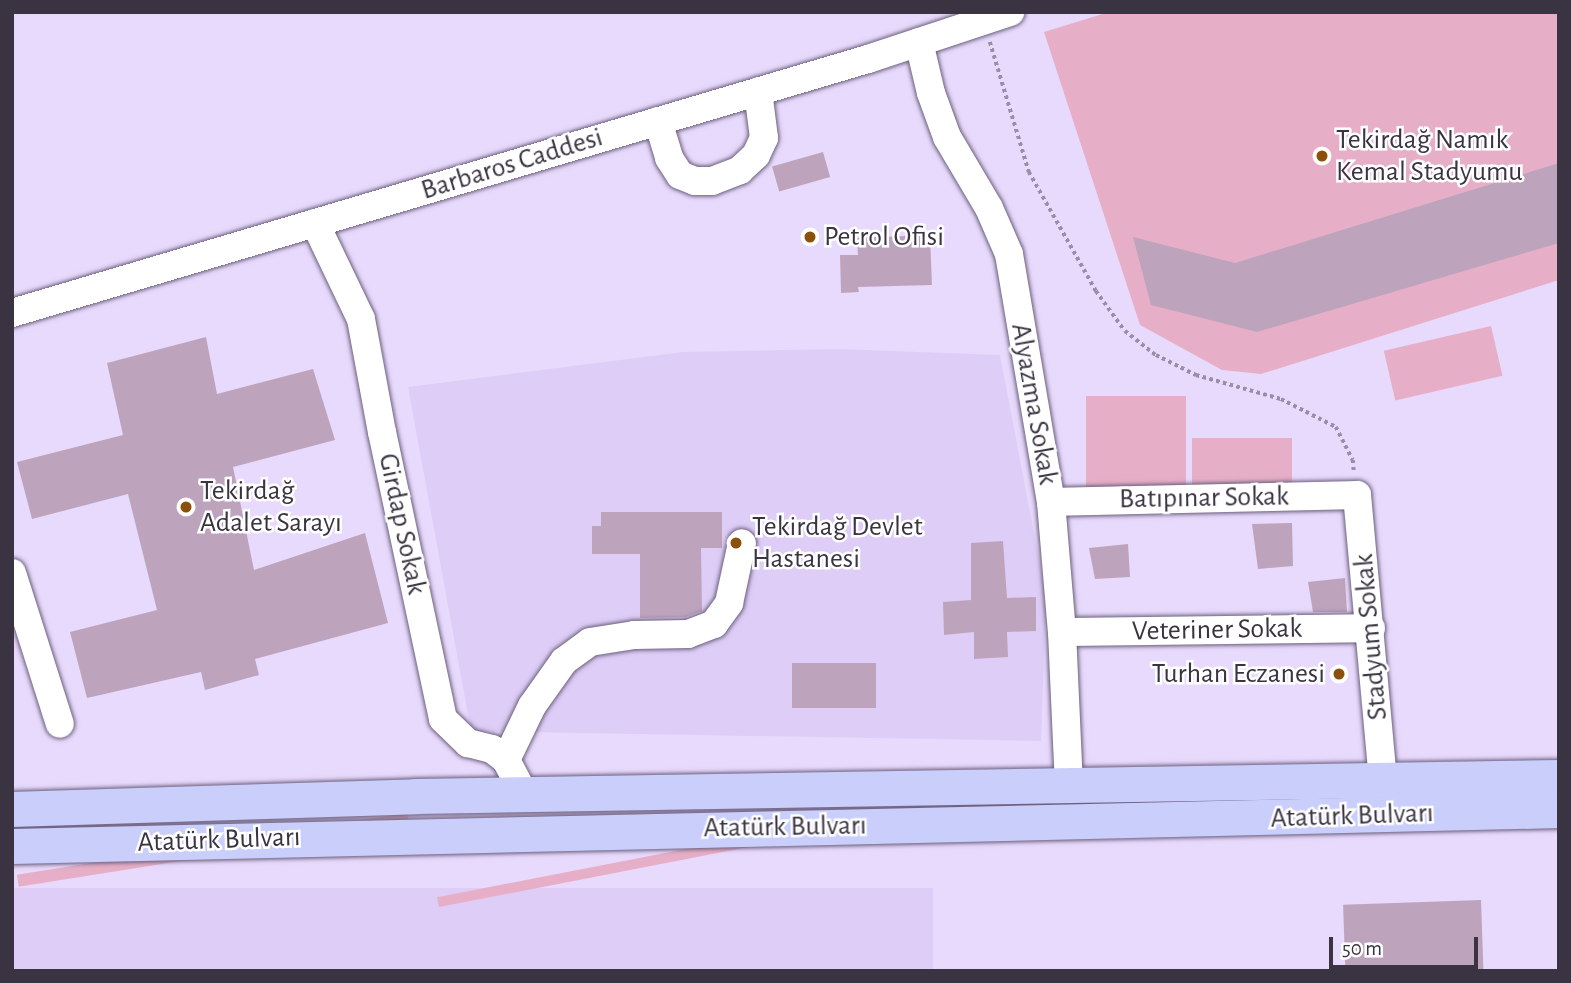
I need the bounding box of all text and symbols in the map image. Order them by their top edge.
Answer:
street label: Barbaros Caddesi [417,120,607,208]
place label: Tekirdağ Namık Kemal Stadyumu [1336,123,1523,189]
marker: Tekirdağ Namık Kemal Stadyumu [1314,148,1330,164]
place label: Petrol Ofisi [824,220,944,254]
marker: Petrol Ofisi [802,229,818,245]
street label: Alyazma Sokak [1003,321,1065,487]
street label: Girdap Sokak [371,450,433,598]
place label: Tekirdağ Adalet Sarayı [200,474,342,540]
street label: Batıpınar Sokak [1119,480,1289,516]
marker: Tekirdağ Adalet Sarayı [178,499,194,515]
place label: Tekirdağ Devlet Hastanesi [752,510,923,576]
marker: Tekirdağ Devlet Hastanesi [726,533,746,553]
street label: Stadyum Sokak [1347,552,1395,722]
street label: Veteriner Sokak [1132,612,1302,648]
place label: Turhan Eczanesi [1152,657,1325,691]
marker: Turhan Eczanesi [1331,666,1347,682]
street label: Atatürk Bulvarı [1270,796,1434,836]
street label: Atatürk Bulvarı [703,809,867,845]
street label: Atatürk Bulvarı [137,820,301,860]
scale bar [1333,923,1482,967]
text: 50 m [1342,938,1382,959]

